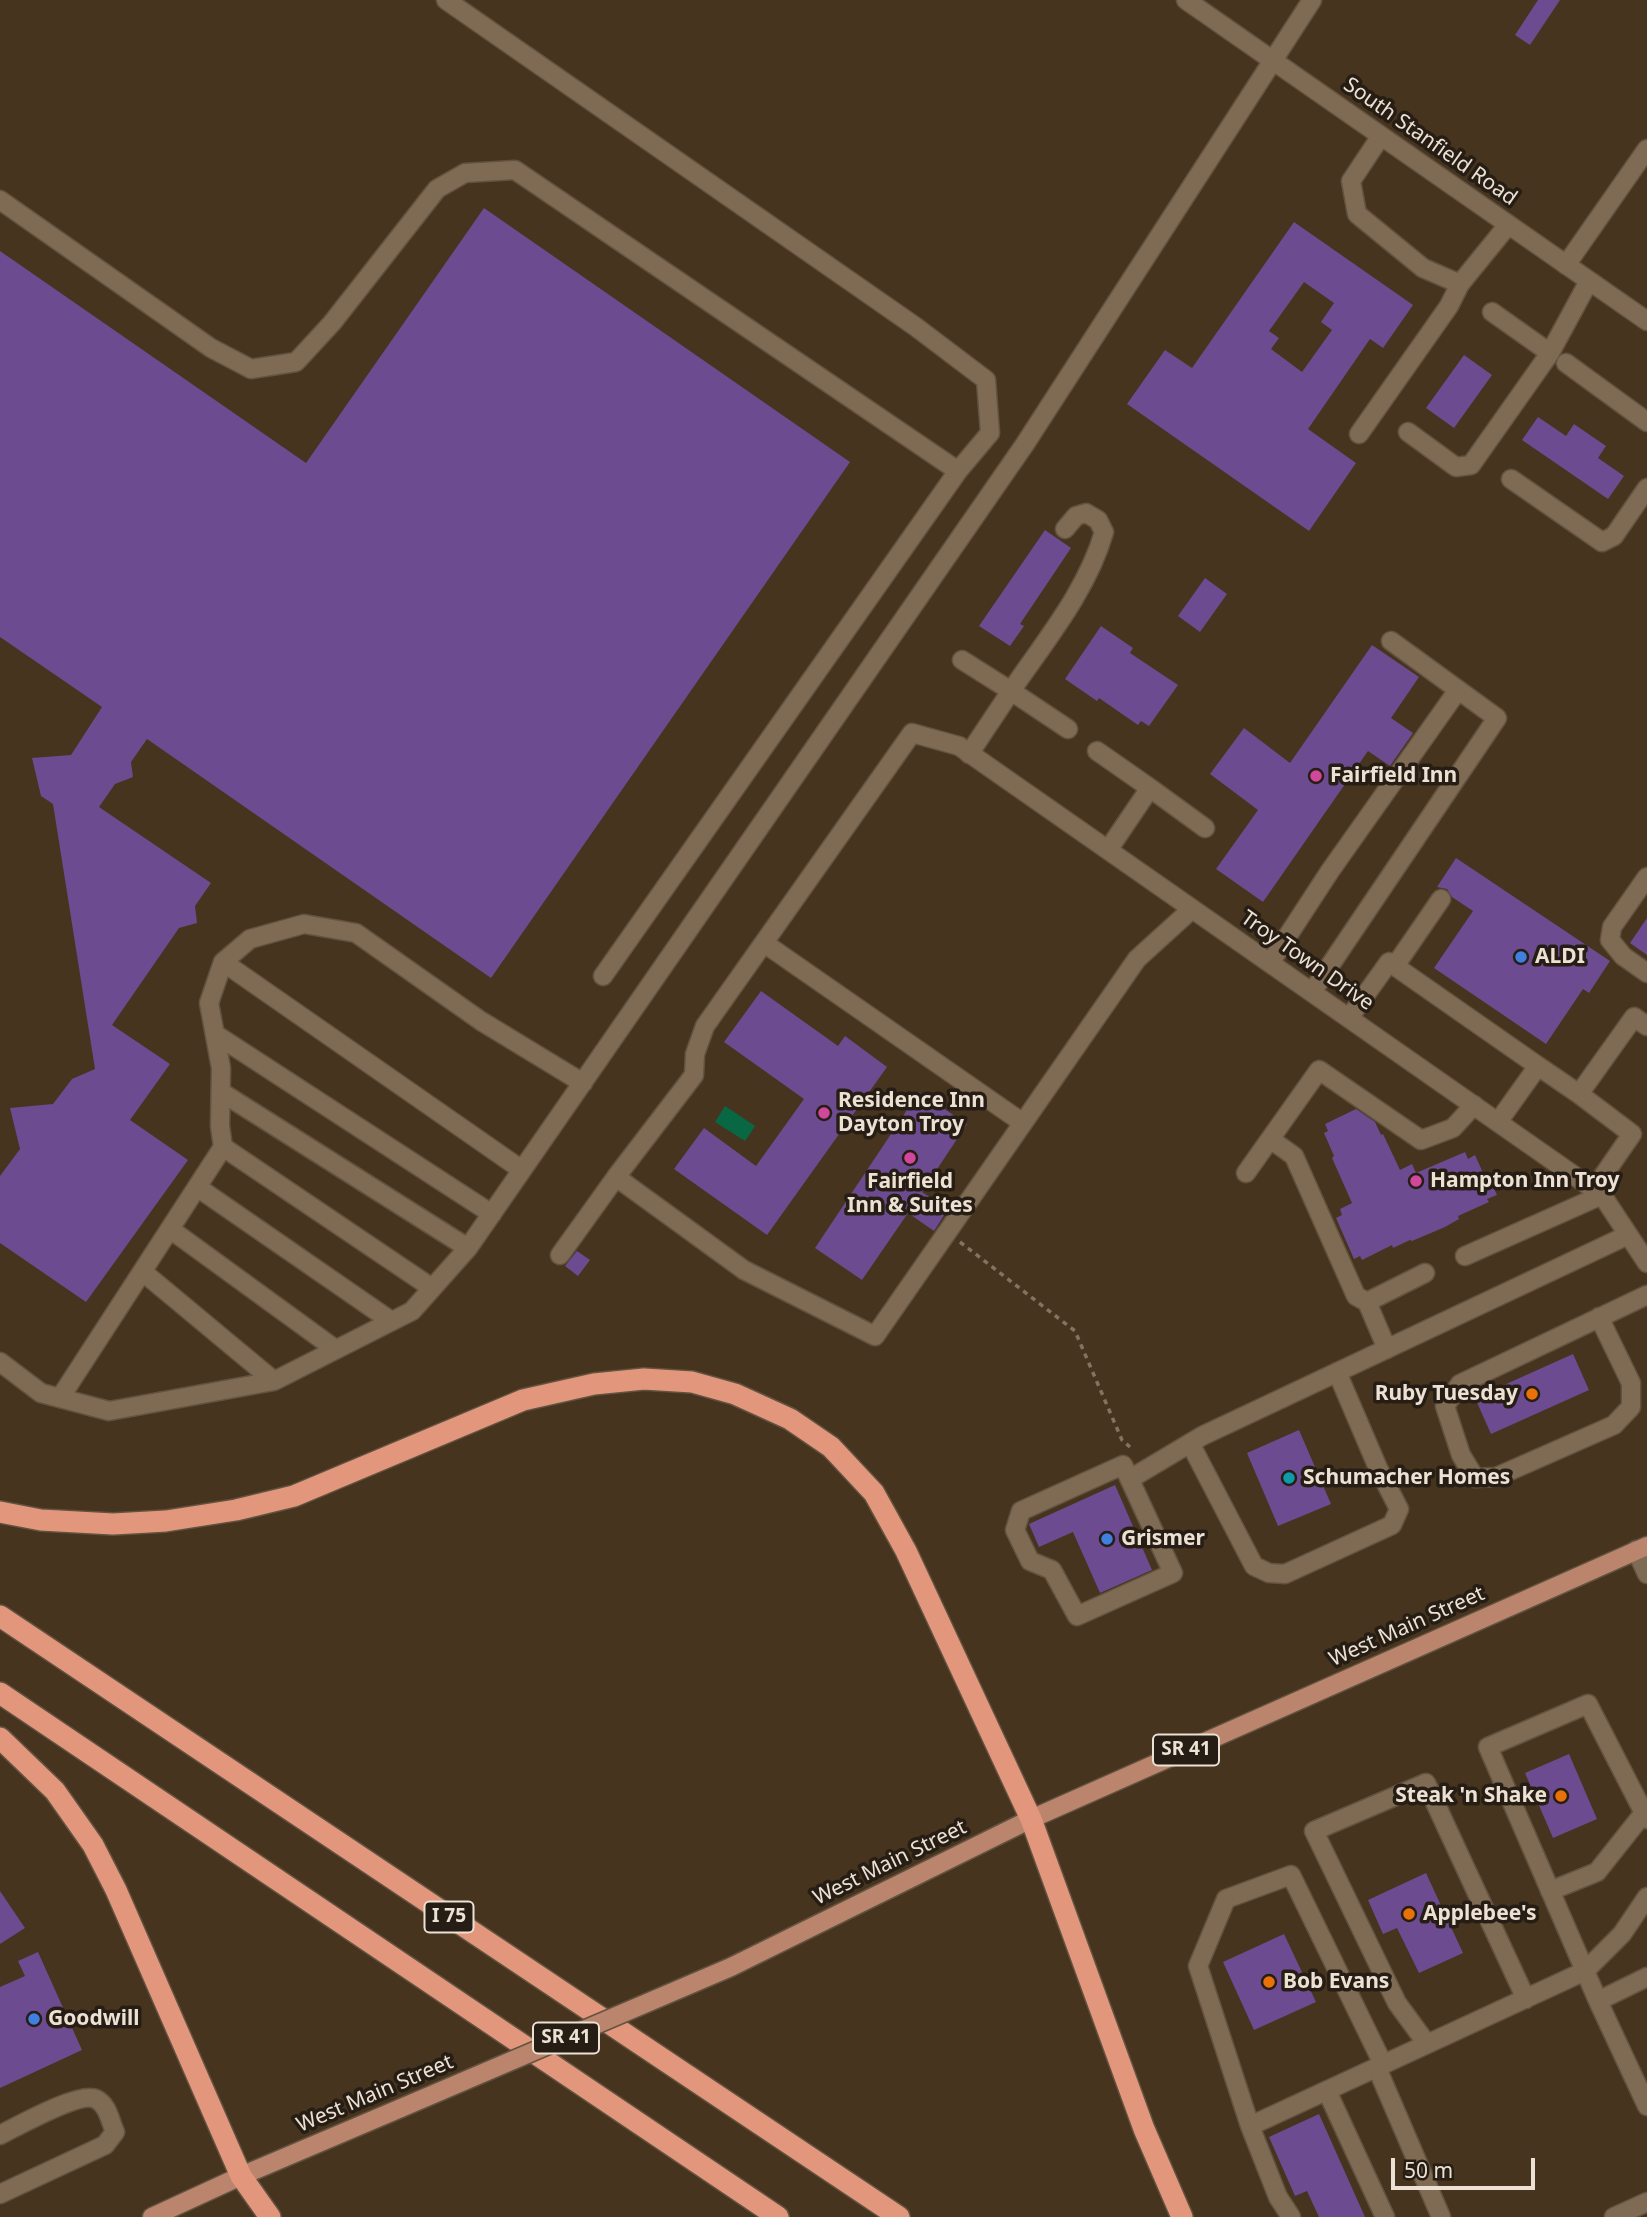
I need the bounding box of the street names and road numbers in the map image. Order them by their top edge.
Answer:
street label: South Stanfield Road [1338,73,1522,211]
street label: Troy Town Drive [1236,906,1378,1016]
street label: West Main Street [1325,1581,1489,1673]
road number: SR 41 [1153,1734,1219,1766]
street label: West Main Street [809,1815,971,1911]
road number: I 75 [424,1901,474,1932]
road number: SR 41 [533,2022,599,2054]
street label: West Main Street [293,2050,457,2138]

